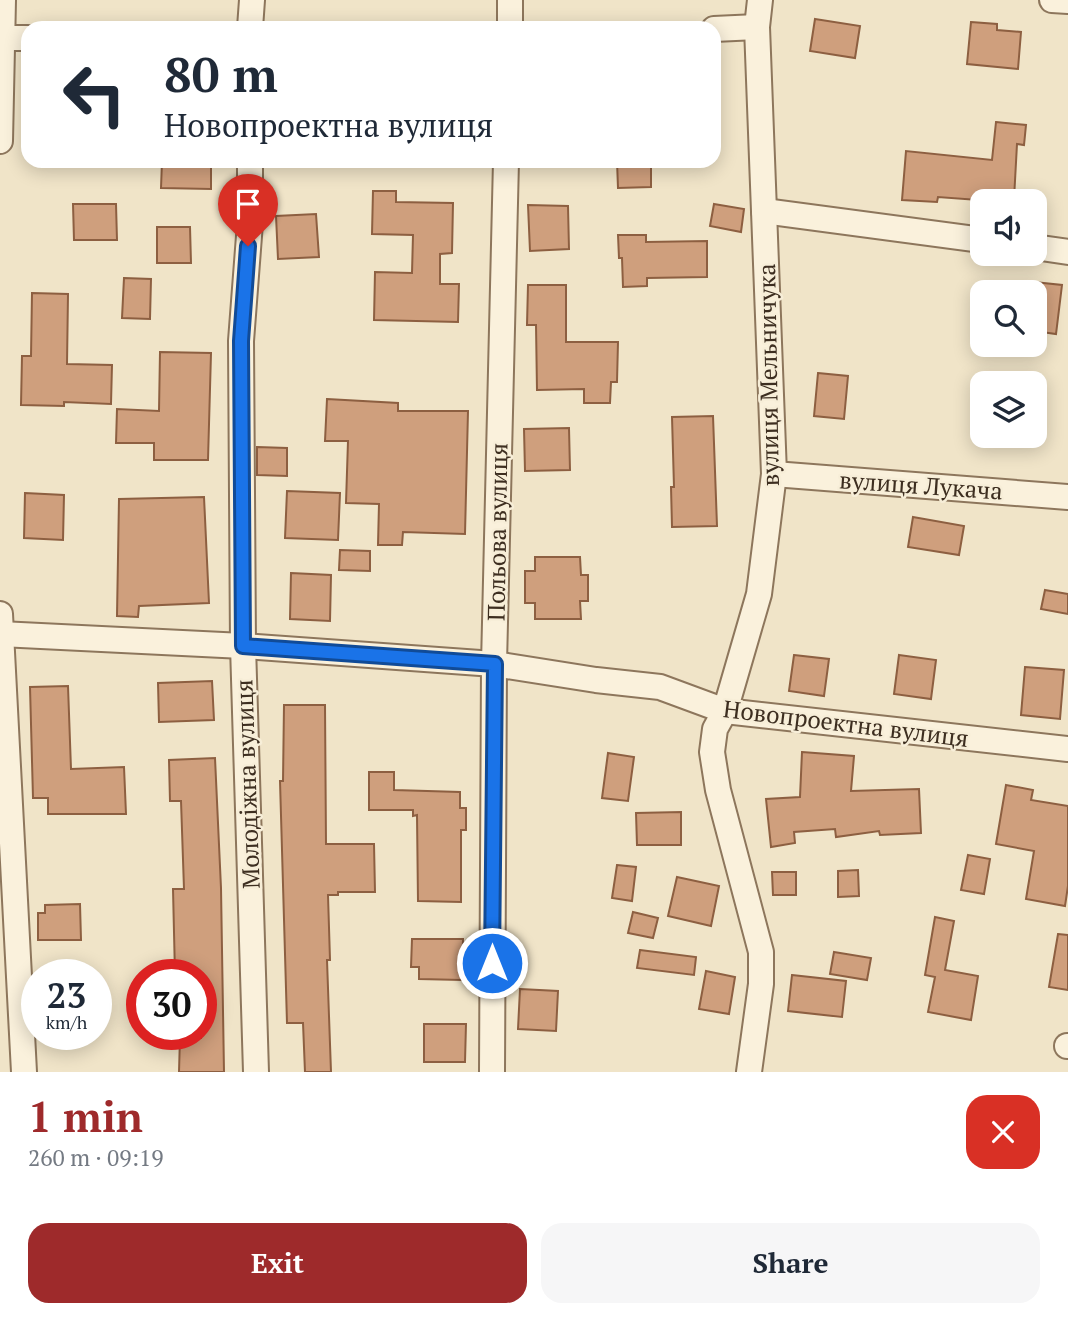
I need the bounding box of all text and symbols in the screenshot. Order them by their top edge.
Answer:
text: 80 m [164,41,278,106]
icon: left [49,49,140,140]
text: Новопроектна вулиця [164,104,493,146]
pin [218,174,278,246]
icon: arrive [229,185,267,223]
map controls [970,189,1047,448]
button: sound [970,189,1047,266]
street label: вулиця Мельничука [750,263,786,487]
button: search [970,280,1047,357]
button: layers [970,371,1047,448]
street label: Польова вулиця [479,443,515,621]
street label: вулиця Лукача [838,463,1004,507]
street label: Молодіжна вулиця [227,679,267,889]
street label: Новопроектна вулиця [721,692,971,754]
position arrow [455,926,529,1000]
speed limit sign: 30 [126,959,217,1050]
text: 23 [47,972,86,1018]
text: km/h [46,1010,87,1034]
text: 1 min [28,1088,143,1144]
button: close [966,1095,1040,1169]
text: 260 m · 09:19 [28,1142,163,1173]
button: Exit [28,1223,527,1303]
button: Share [541,1223,1040,1303]

